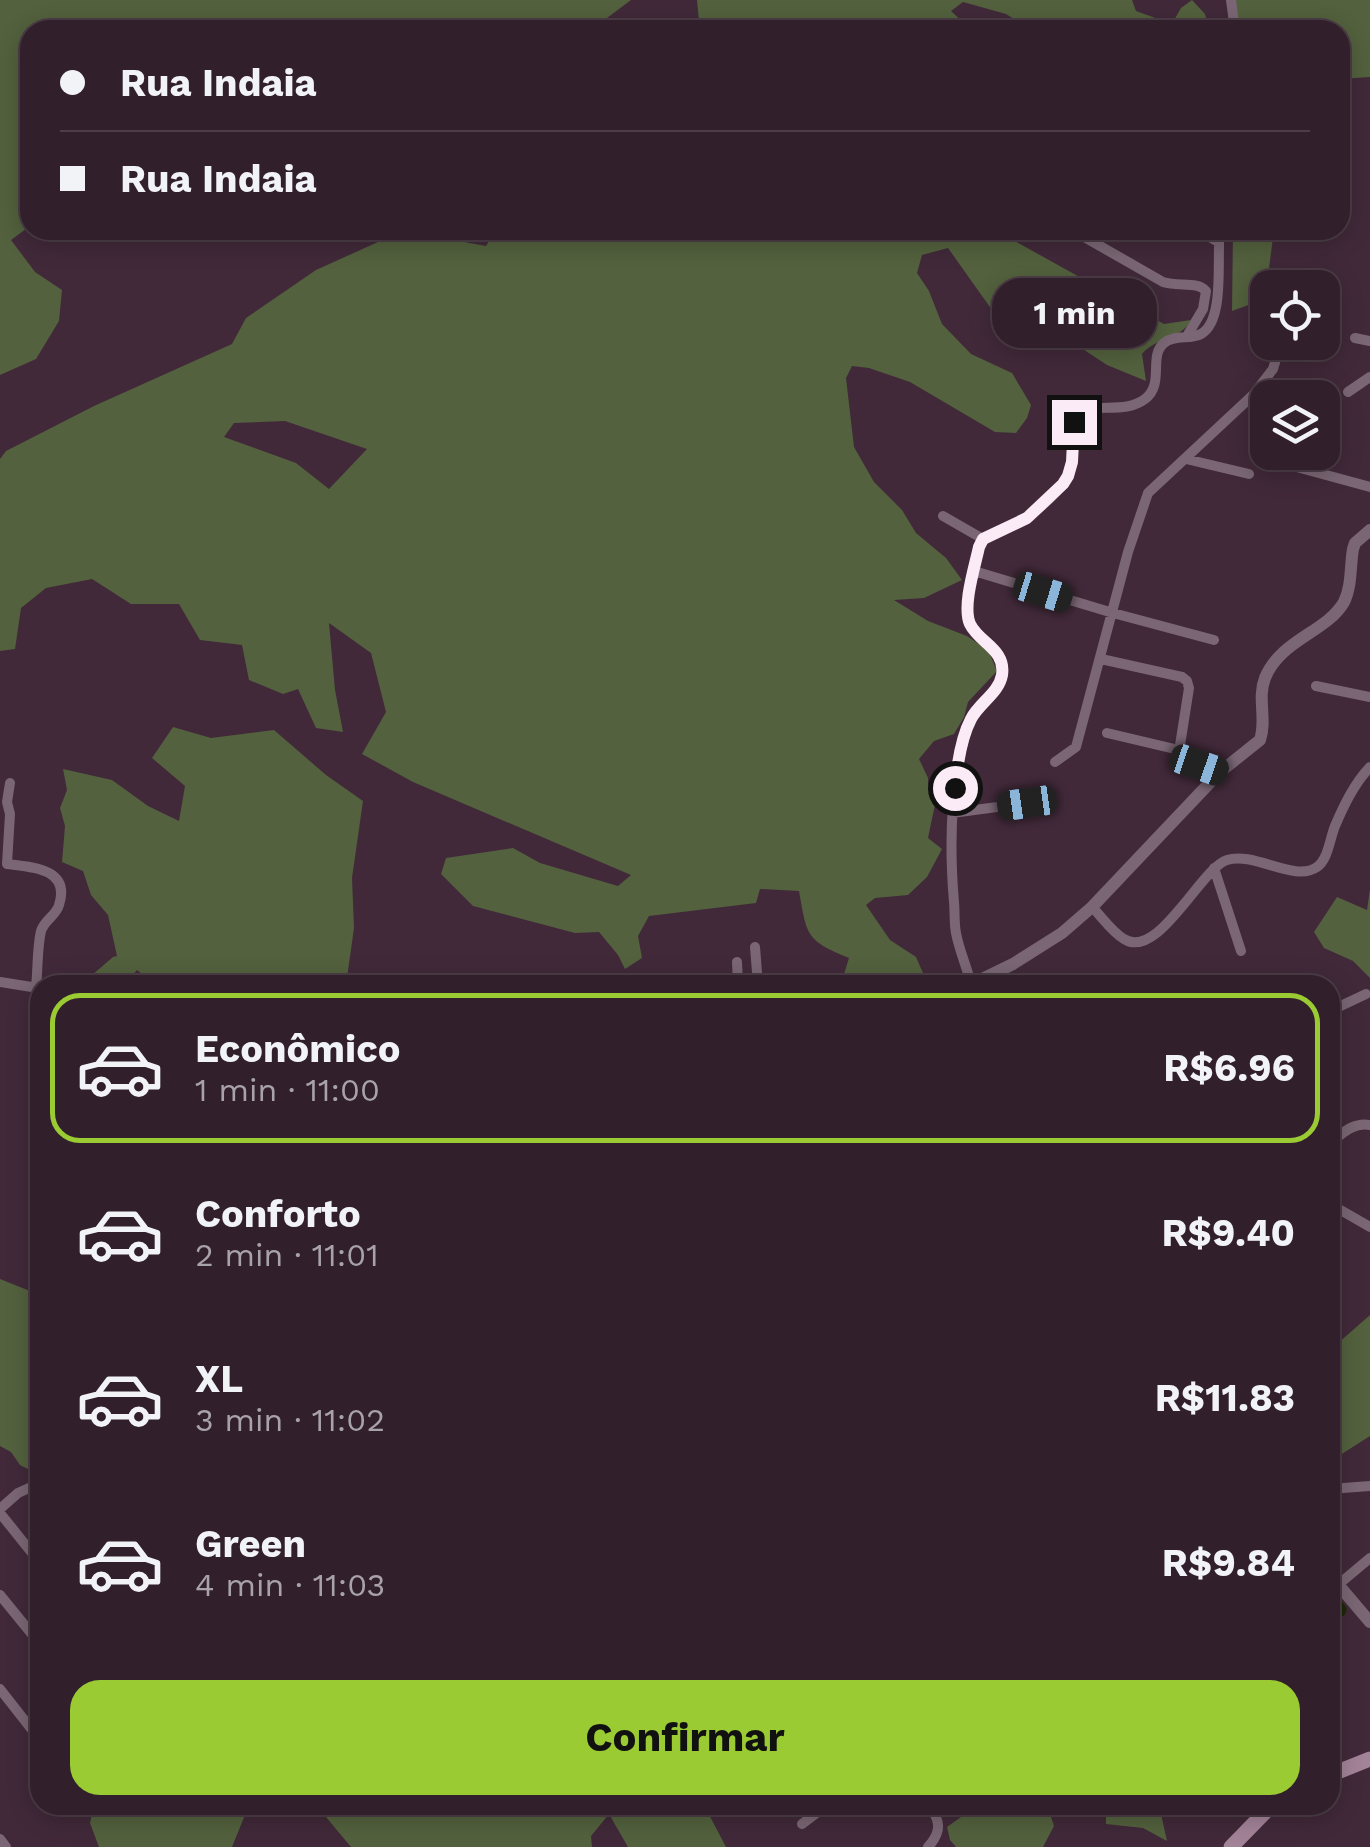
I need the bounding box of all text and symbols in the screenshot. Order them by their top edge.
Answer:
text: Rua Indaia [120,61,317,105]
text: Rua Indaia [120,157,317,201]
map controls [1250,270,1340,470]
button: locate [1250,270,1340,360]
callout: 1 min [992,277,1156,347]
text: 1 min [1033,294,1116,332]
button: layers [1250,380,1340,470]
route end [1052,400,1097,445]
car [1010,569,1076,615]
car [1166,741,1232,789]
route start [933,766,978,811]
car [995,784,1059,822]
icon: car [75,1023,165,1113]
text: Econômico [195,1027,400,1071]
text: R$6.96 [1163,1046,1295,1090]
text: 1 min · 11:00 [195,1071,380,1109]
icon: car [75,1188,165,1278]
text: Conforto [195,1192,361,1236]
text: R$9.40 [1161,1211,1295,1255]
text: 2 min · 11:01 [195,1236,379,1274]
icon: car [75,1353,165,1443]
text: XL [195,1357,243,1401]
text: R$11.83 [1155,1376,1295,1420]
text: 3 min · 11:02 [195,1401,385,1439]
icon: car [75,1518,165,1608]
text: Green [195,1522,306,1566]
text: R$9.84 [1162,1541,1295,1585]
text: 4 min · 11:03 [195,1566,385,1604]
button: Confirmar [70,1680,1300,1795]

